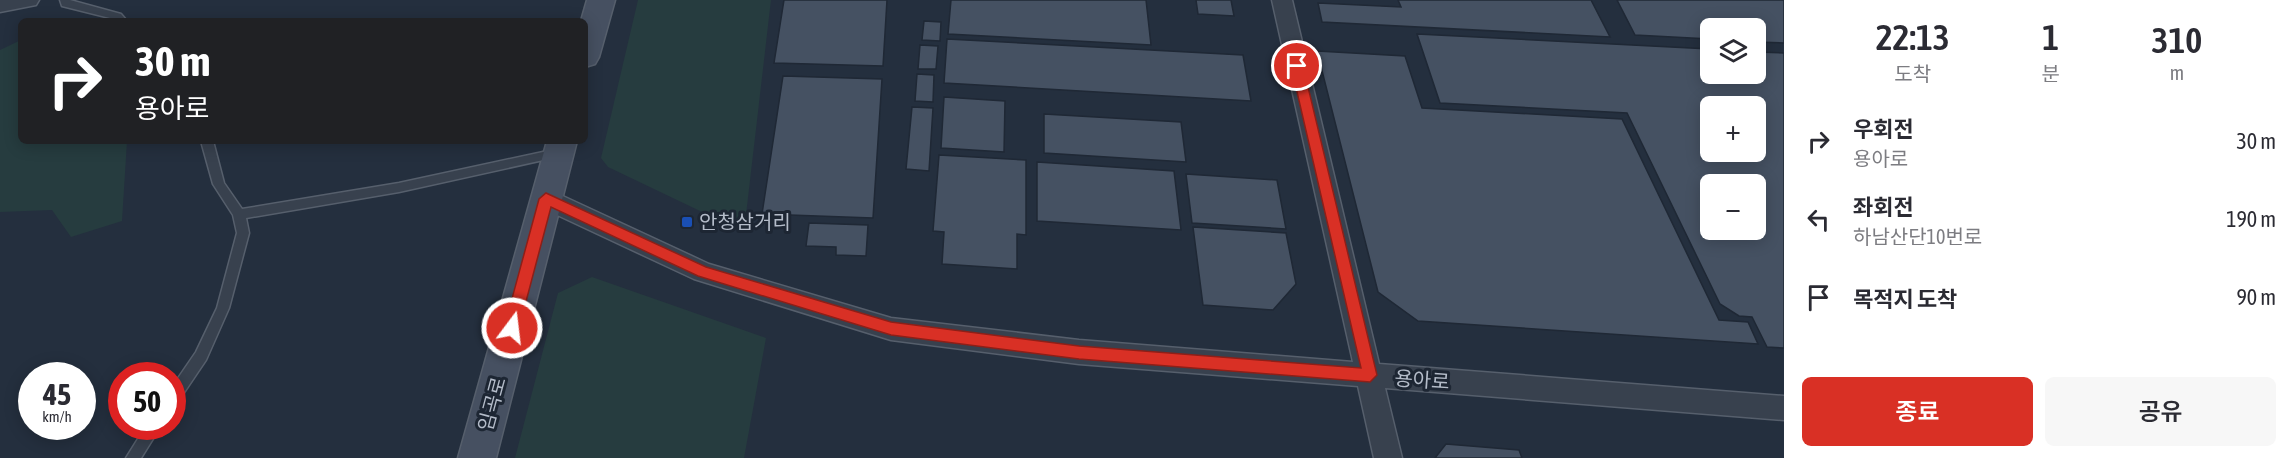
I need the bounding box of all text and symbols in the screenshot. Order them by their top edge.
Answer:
text: 22:13 [1876,16,1950,58]
text: 1 [2042,16,2059,58]
map controls [1700,18,1766,240]
button: layers [1700,18,1766,84]
text: 310 [2152,19,2202,61]
text: 30 m [135,37,210,85]
pin [1271,40,1322,91]
icon: right [36,42,114,120]
icon: arrive [1280,49,1313,82]
text: m [2170,61,2184,84]
text: 도착 [1894,62,1931,85]
text: 분 [2041,62,2060,85]
text: 용아로 [135,93,210,124]
button: + [1700,96,1766,162]
text: 우회전 [1853,116,1914,142]
icon: right [1802,125,1835,158]
text: 30 m [2236,128,2276,154]
text: 용아로 [1853,147,1908,170]
button: − [1700,174,1766,240]
text: 좌회전 [1853,194,1914,220]
icon: left [1802,203,1835,236]
text: 190 m [2226,206,2276,232]
place label: 안청삼거리 [699,210,791,233]
marker: 안청삼거리 [680,215,694,229]
text: 하남산단10번로 [1853,225,1982,248]
icon: arrive [1802,281,1835,314]
text: 90 m [2236,284,2276,310]
text: 목적지 도착 [1853,286,1957,312]
position arrow [480,296,544,360]
speed limit sign: 50 [108,362,186,440]
street label: 용아로 [1394,366,1450,393]
street label: 임곡로 [473,374,510,434]
text: 45 [43,377,71,411]
button: 종료 [1802,377,2033,446]
button: 공유 [2045,377,2276,446]
text: km/h [42,408,72,425]

